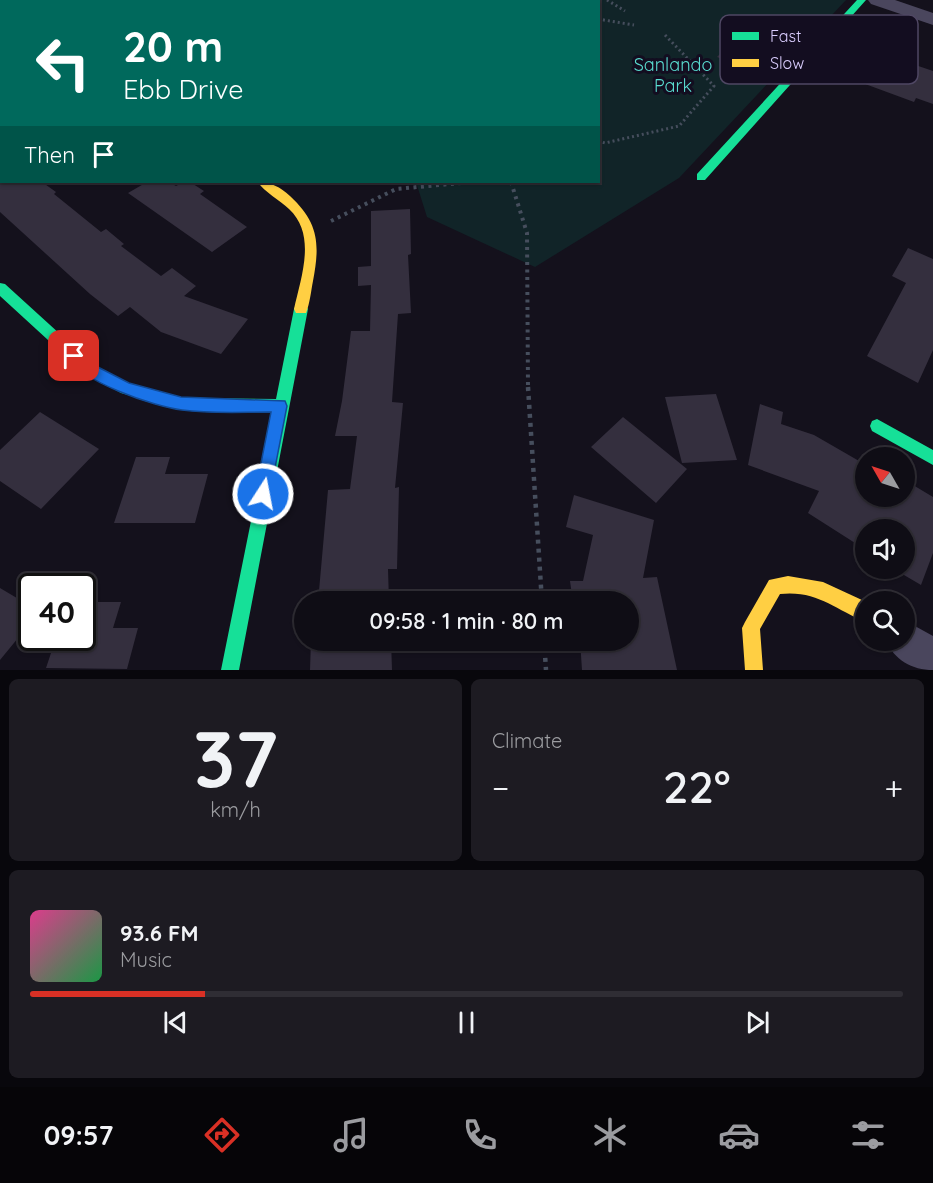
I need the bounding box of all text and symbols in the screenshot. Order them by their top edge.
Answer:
legend [720,15,918,84]
text: 20 m [123,20,223,73]
icon: left [24,24,102,102]
text: Fast [770,26,801,46]
park label: Sanlando Park [634,53,712,97]
text: Slow [770,53,804,73]
text: Ebb Drive [123,72,243,106]
icon: arrive [87,138,120,171]
text: Then [24,141,75,169]
pin [48,330,99,381]
icon: arrive [57,339,90,372]
north arrow [855,447,915,507]
map controls [855,447,915,651]
position arrow [231,462,295,526]
button: sound [855,519,915,579]
speed limit sign: 40 [18,573,96,651]
button: search [855,591,915,651]
text: 09:58 · 1 min · 80 m [370,607,563,635]
text: 37 [193,709,278,807]
text: Climate [492,728,562,753]
text: 22° [663,758,731,814]
text: − [492,767,509,808]
text: + [884,767,903,808]
text: km/h [210,797,261,822]
text: 93.6 FM [120,919,199,947]
text: Music [120,947,172,972]
icon: previous [159,1006,192,1039]
icon: pause [450,1006,483,1039]
icon: next [741,1006,774,1039]
icon: directions [201,1114,243,1156]
icon: music [330,1114,372,1156]
icon: phone [459,1114,501,1156]
icon: climate [589,1114,631,1156]
icon: car [718,1114,760,1156]
icon: filters [847,1114,889,1156]
text: 09:57 [44,1118,113,1152]

